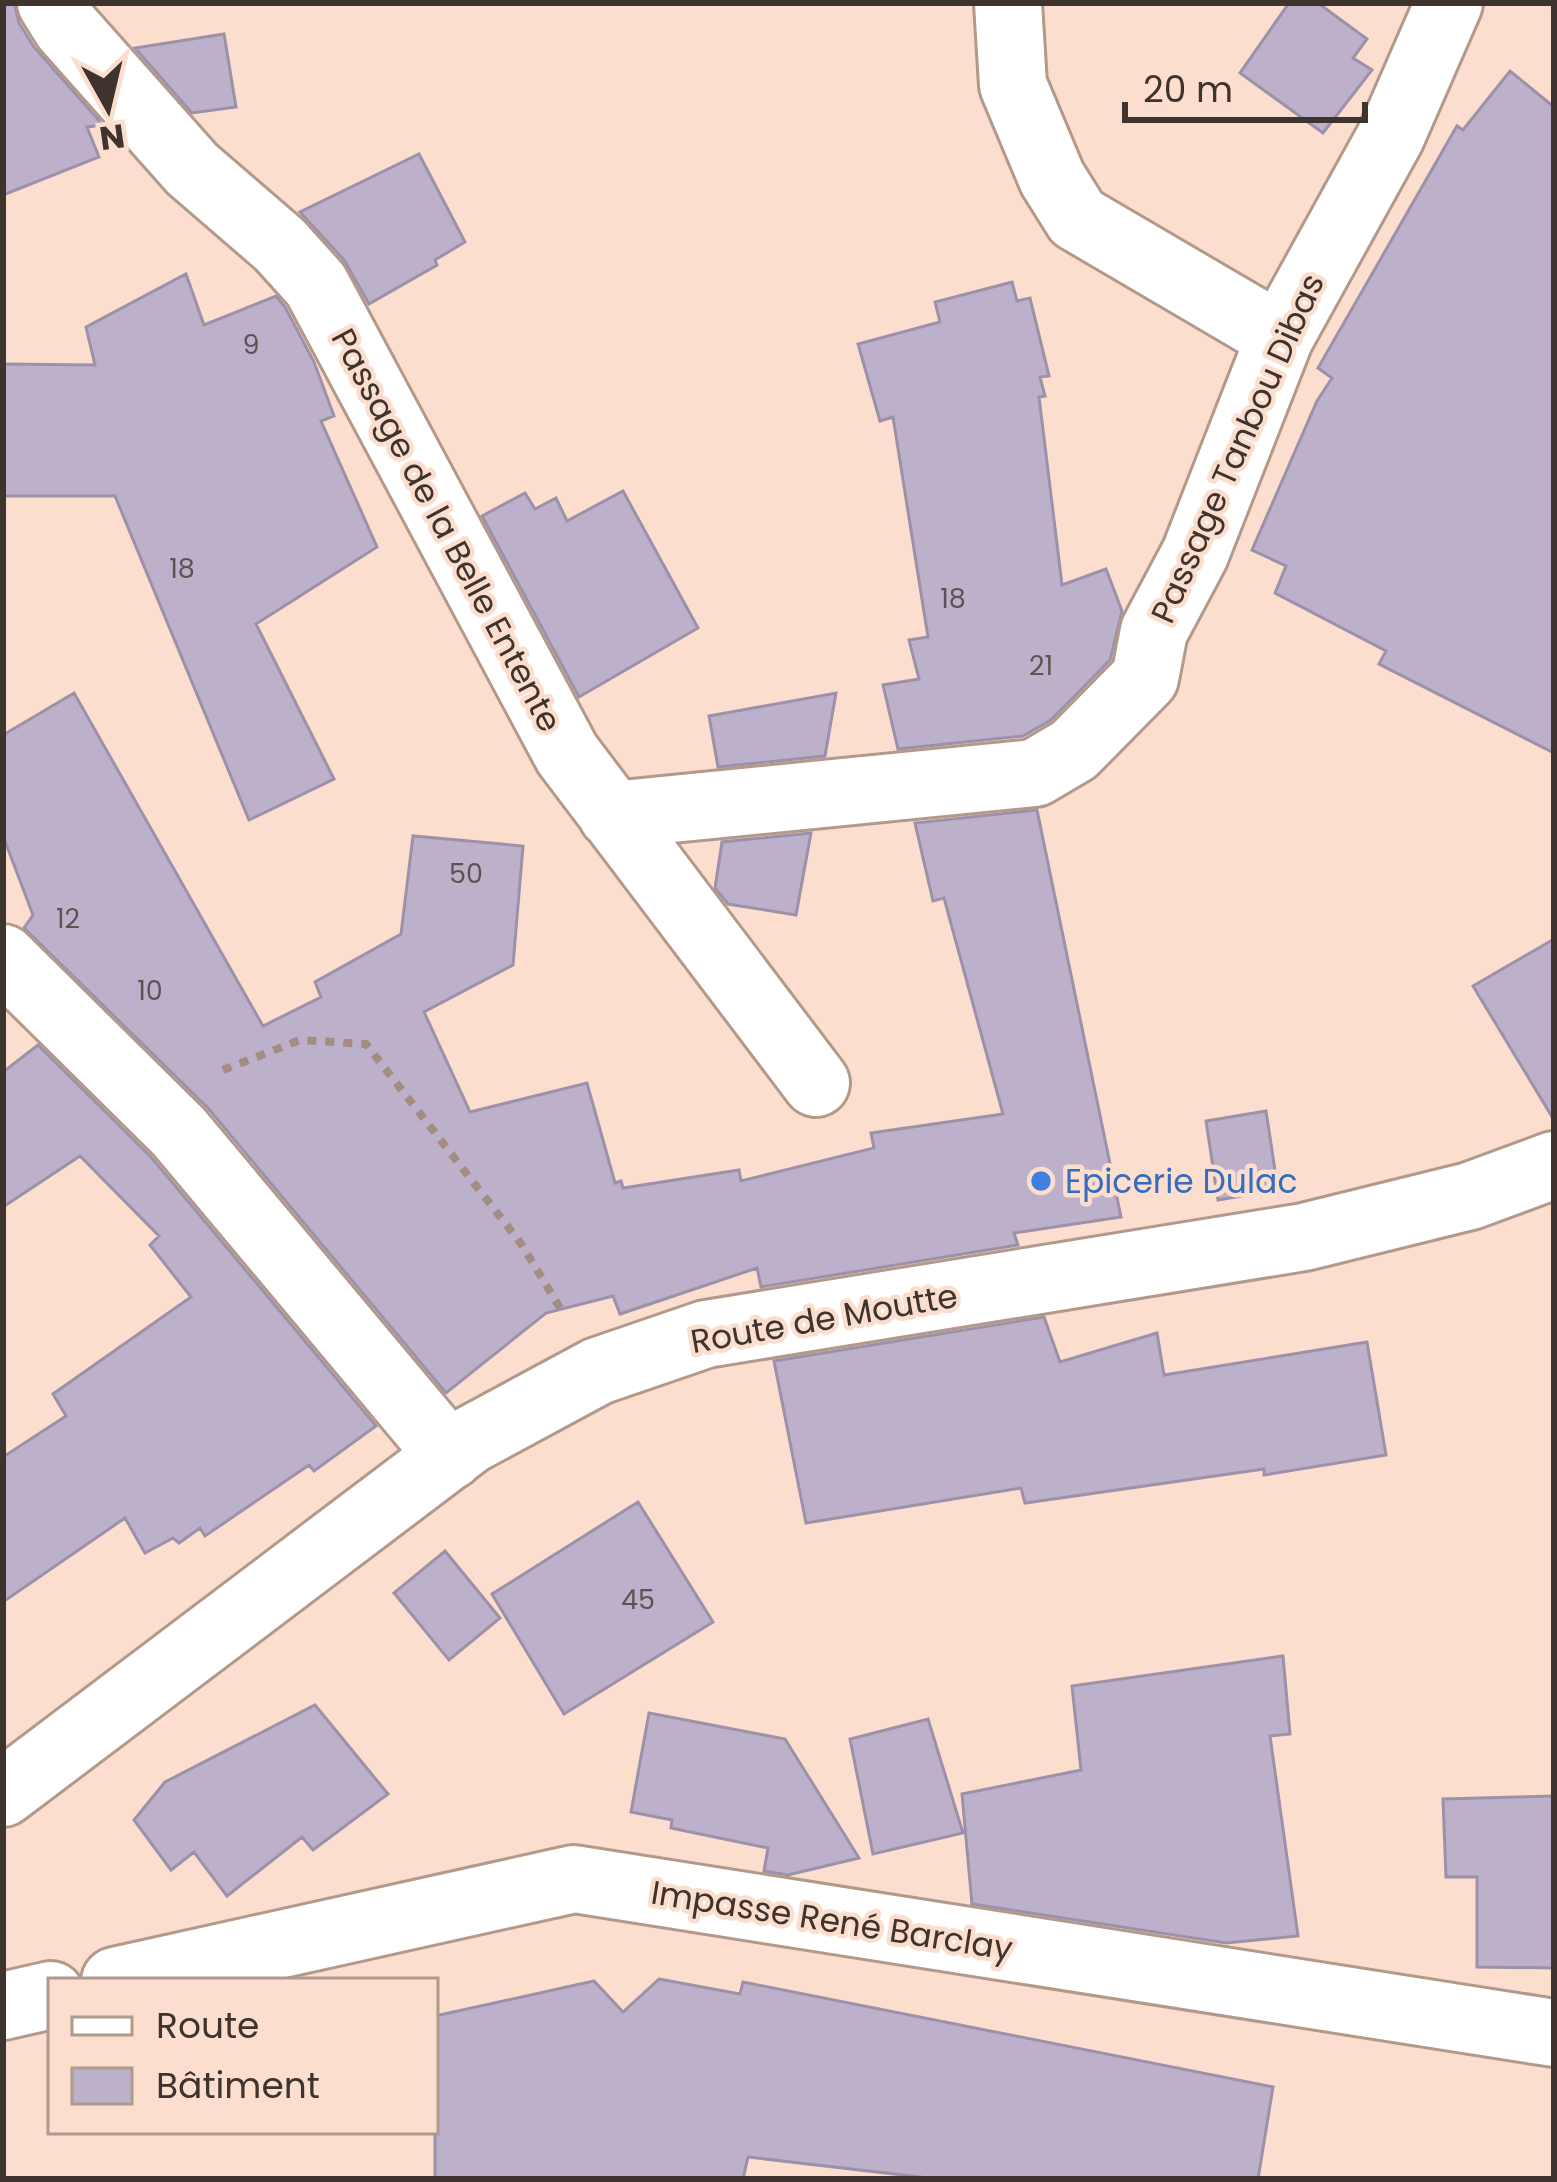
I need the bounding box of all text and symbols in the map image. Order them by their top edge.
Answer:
north arrow [48,48,168,168]
scale bar [1125,48,1365,122]
text: 20 m [1143,64,1233,115]
text: N [97,112,128,162]
street label: Passage Tanbou Dibas [1139,266,1336,630]
street label: Passage de la Belle Entente [320,320,573,740]
house number: 9 [242,326,260,363]
house number: 18 [169,550,195,587]
house number: 18 [940,580,966,617]
house number: 21 [1029,647,1053,684]
house number: 50 [449,855,483,892]
house number: 12 [56,900,80,937]
house number: 10 [137,972,163,1009]
place label: Epicerie Dulac [1065,1158,1297,1205]
marker: Epicerie Dulac [1028,1168,1054,1194]
street label: Route de Moutte [687,1272,961,1365]
house number: 45 [621,1581,655,1618]
street label: Impasse René Barclay [648,1869,1016,1972]
legend [48,1978,438,2134]
text: Route [156,2000,259,2051]
text: Bâtiment [156,2060,320,2111]

